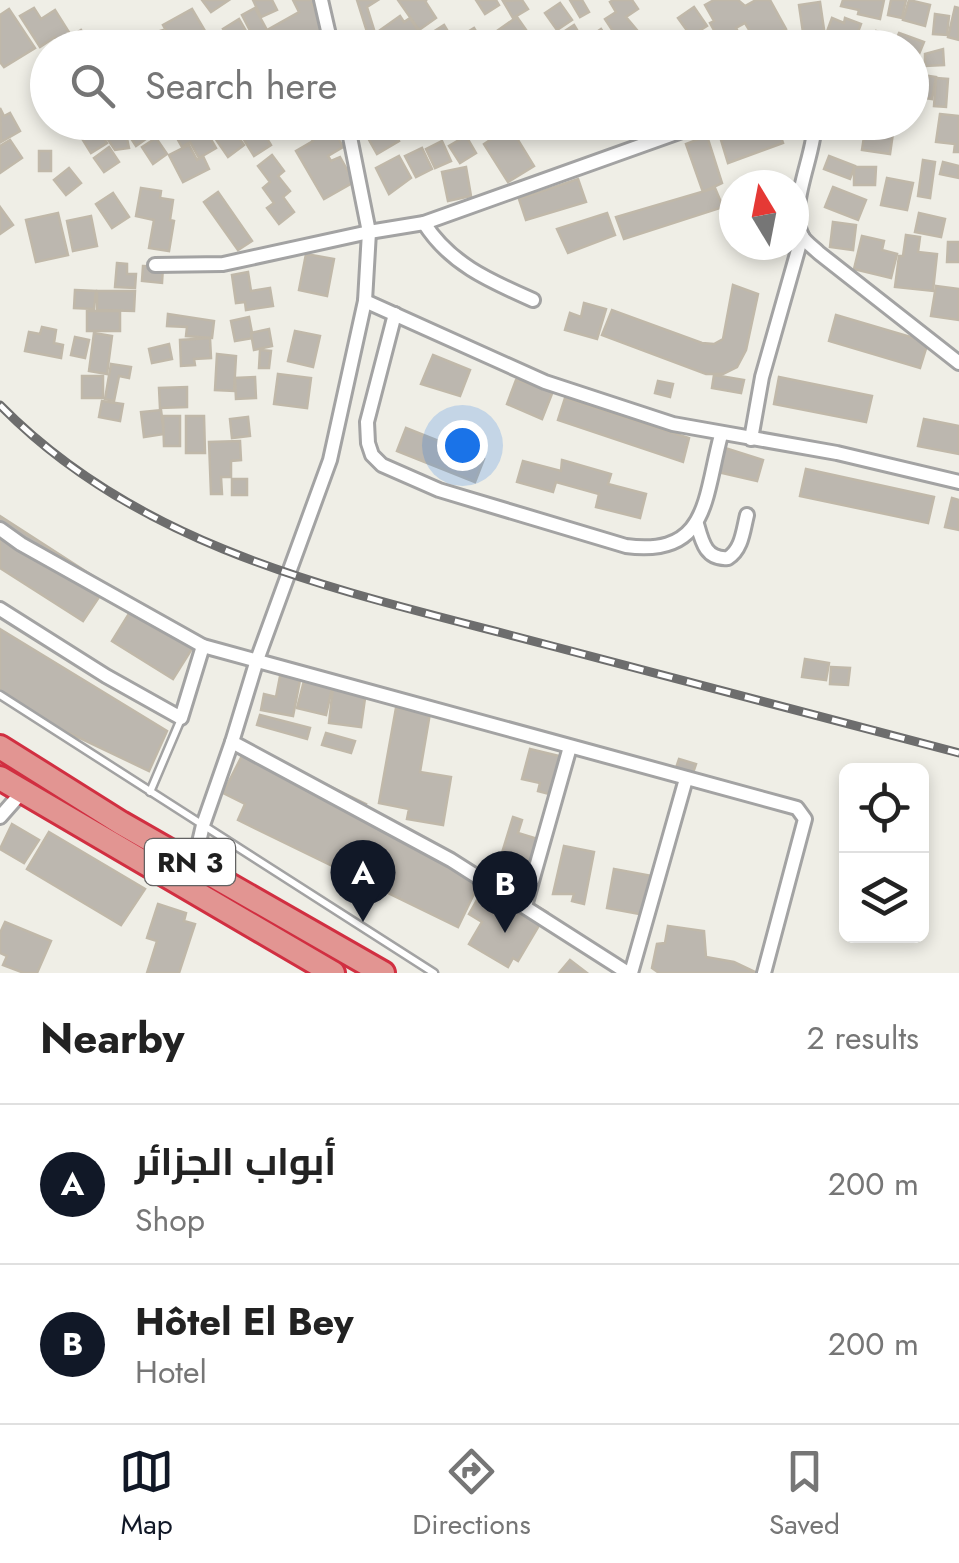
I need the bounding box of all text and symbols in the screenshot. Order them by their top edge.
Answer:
search box [30,30,929,140]
icon: search [65,58,120,113]
text: Search here [145,58,337,113]
north arrow [719,170,809,260]
your location [437,420,488,471]
map controls [839,763,929,943]
button: locate [839,763,929,853]
road number: RN 3 [145,839,235,885]
pin: A [330,840,396,922]
pin: B [472,850,538,933]
button: layers [839,853,929,943]
text: Nearby [40,1008,184,1069]
text: 2 results [807,1015,919,1061]
text: أبواب الجزائر [135,1134,336,1189]
text: A [61,1161,84,1207]
text: 200 m [828,1161,919,1207]
text: Shop [135,1197,205,1243]
text: Hôtel El Bey [135,1294,354,1349]
text: B [62,1321,83,1367]
text: 200 m [828,1321,919,1367]
text: Hotel [135,1349,207,1395]
tab: Map [119,1444,174,1545]
tab: Directions [412,1444,531,1545]
tab: Saved [769,1444,840,1545]

